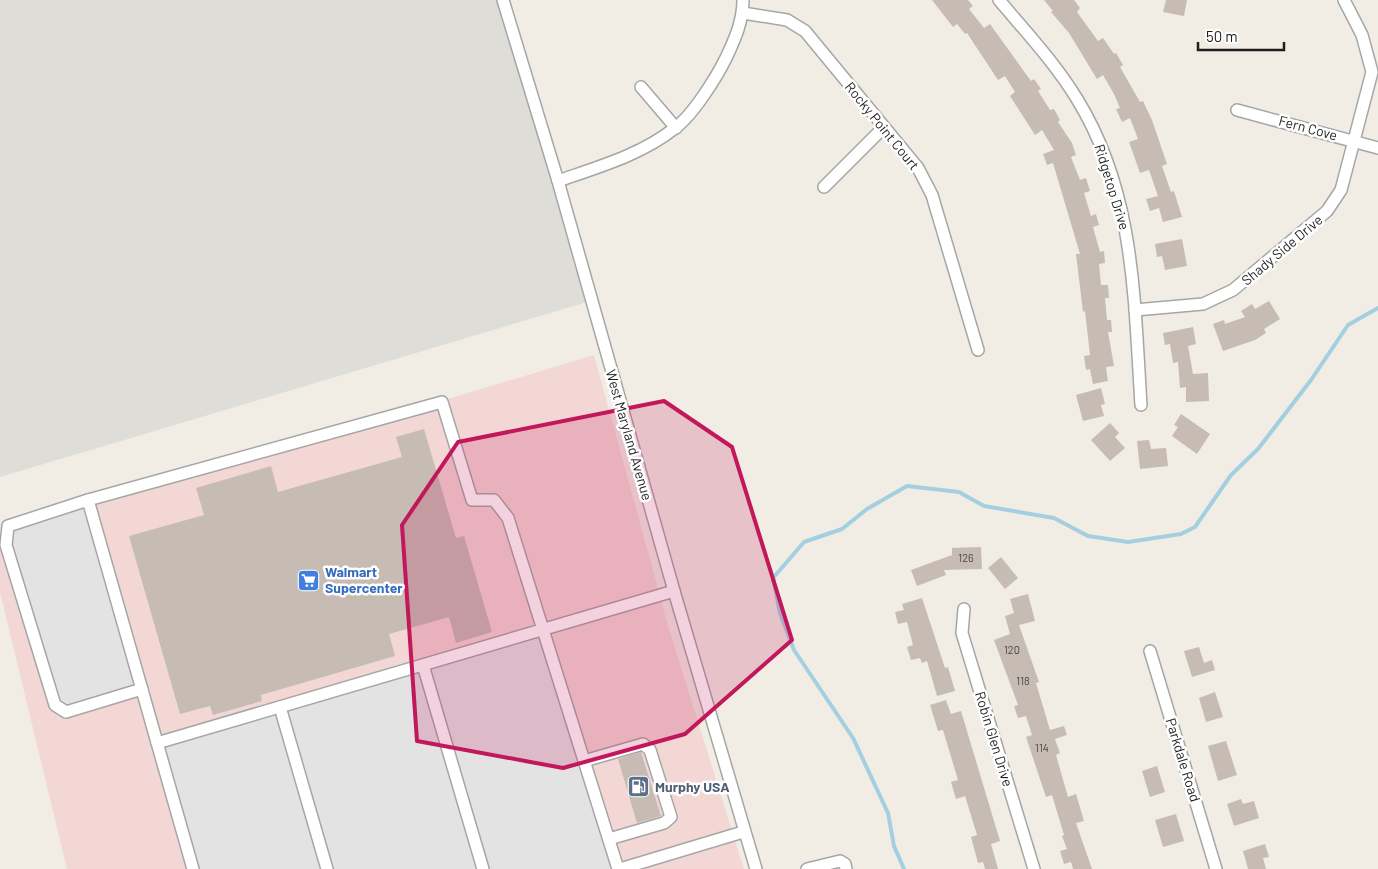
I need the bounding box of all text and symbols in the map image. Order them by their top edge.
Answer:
scale bar [1198,20,1284,52]
text: 50 m [1206,27,1238,45]
street label: Rocky Point Court [842,78,923,173]
street label: Fern Cove [1277,112,1339,143]
street label: Ridgetop Drive [1091,142,1134,232]
street label: Shady Side Drive [1238,211,1326,288]
street label: West Maryland Avenue [603,367,656,502]
house number: 126 [958,551,974,564]
place label: Walmart Supercenter [325,563,403,596]
supermarket icon: Walmart Supercenter [297,568,321,592]
house number: 120 [1004,643,1020,656]
house number: 118 [1016,674,1030,687]
street label: Robin Glen Drive [972,689,1017,788]
street label: Parkdale Road [1163,716,1204,804]
house number: 114 [1035,741,1049,754]
fuel station icon: Murphy USA [627,775,651,799]
place label: Murphy USA [655,778,730,795]

